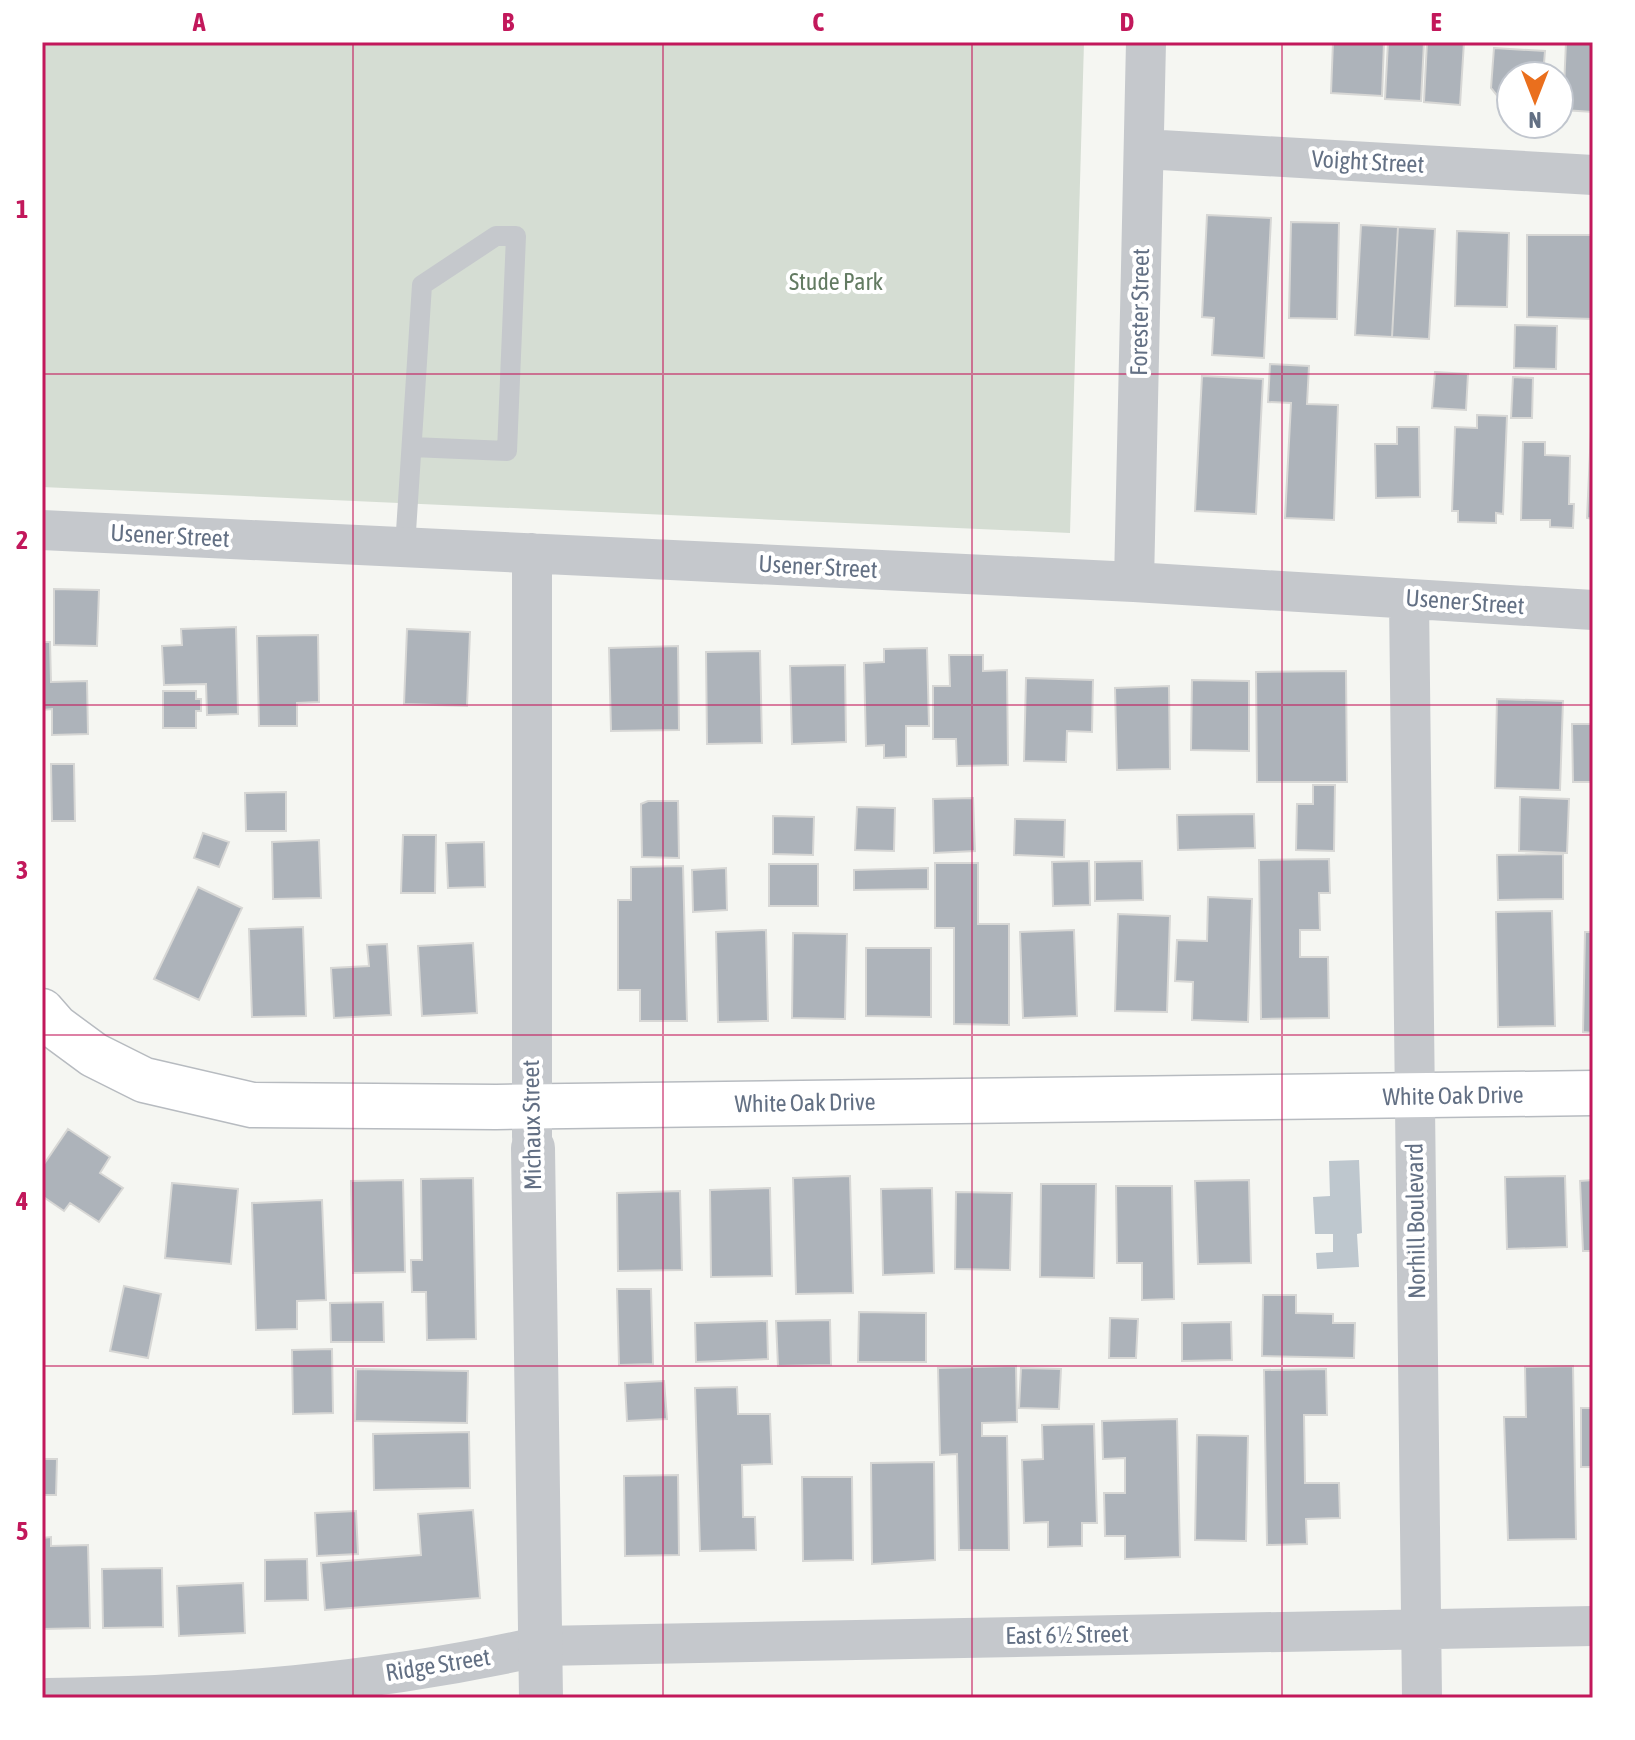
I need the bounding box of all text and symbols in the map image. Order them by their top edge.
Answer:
text: A [192,7,206,37]
text: B [502,7,515,37]
text: C [812,7,824,37]
text: D [1120,7,1134,37]
text: E [1430,7,1442,37]
north arrow [1495,60,1575,140]
text: N [1529,107,1541,133]
street label: Voight Street [1311,145,1425,178]
text: 1 [16,194,28,224]
street label: Forester Street [1125,248,1154,376]
park label: Stude Park [789,268,884,295]
street label: Usener Street [110,519,230,552]
text: 2 [16,525,28,555]
street label: Usener Street [758,550,878,583]
street label: Usener Street [1405,584,1525,619]
text: 3 [16,855,28,885]
street label: Michaux Street [517,1059,546,1190]
street label: White Oak Drive [1382,1081,1524,1110]
street label: White Oak Drive [734,1088,876,1117]
street label: Norhill Boulevard [1401,1143,1430,1299]
text: 4 [15,1186,28,1216]
text: 5 [16,1516,28,1546]
street label: East 6½ Street [1005,1620,1129,1649]
street label: Ridge Street [384,1643,492,1686]

